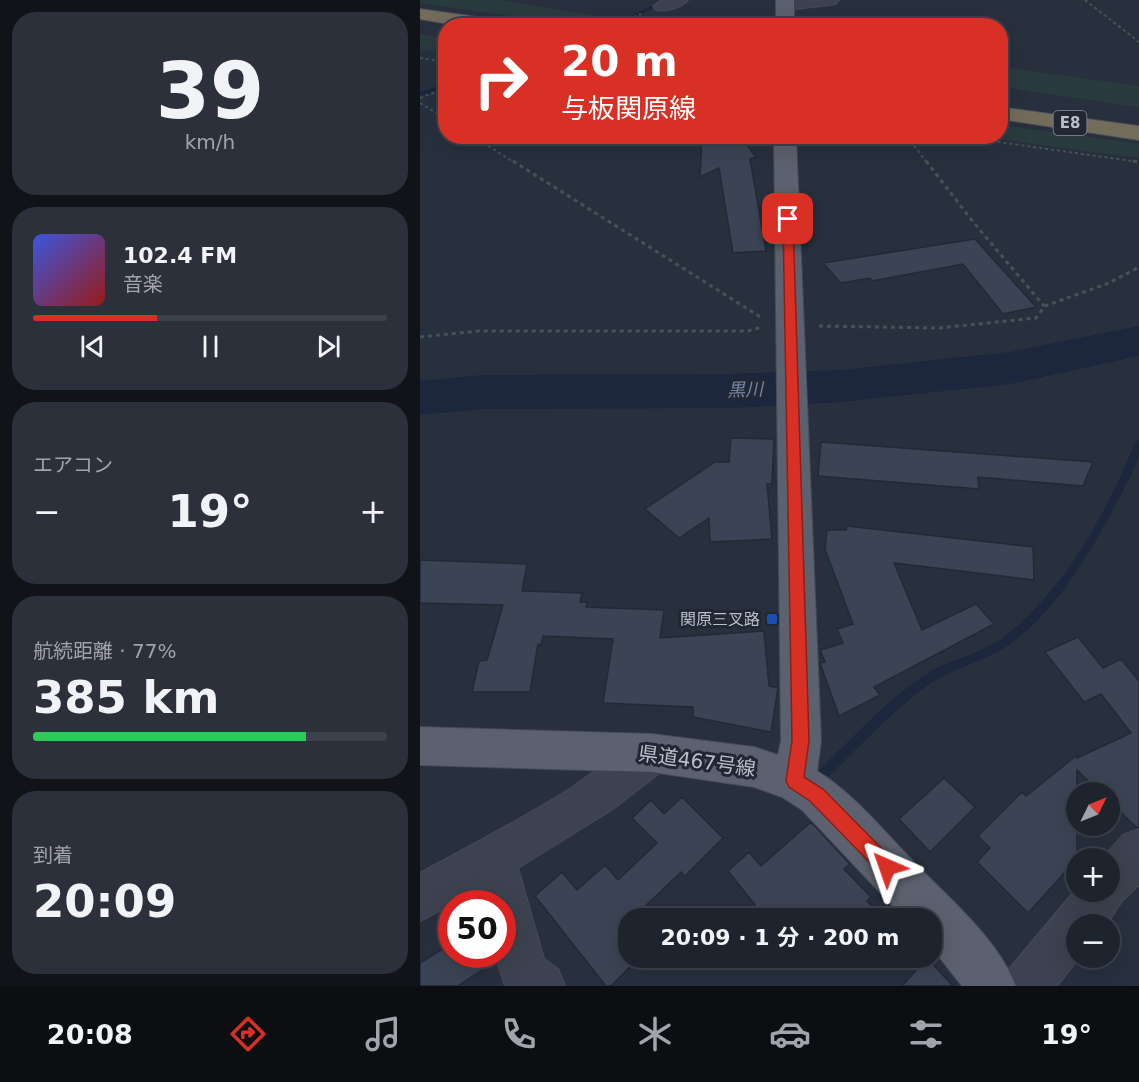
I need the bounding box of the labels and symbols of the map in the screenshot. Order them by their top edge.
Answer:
road number: E8 [1054,111,1086,135]
pin [762,193,813,244]
water label: 黒川 [727,378,765,401]
place label: 関原三叉路 [680,610,760,629]
marker: 関原三叉路 [765,612,779,626]
street label: 県道467号線 [637,741,757,781]
north arrow [1066,782,1120,836]
position arrow [855,835,919,899]
speed limit sign: 50 [438,890,516,968]

